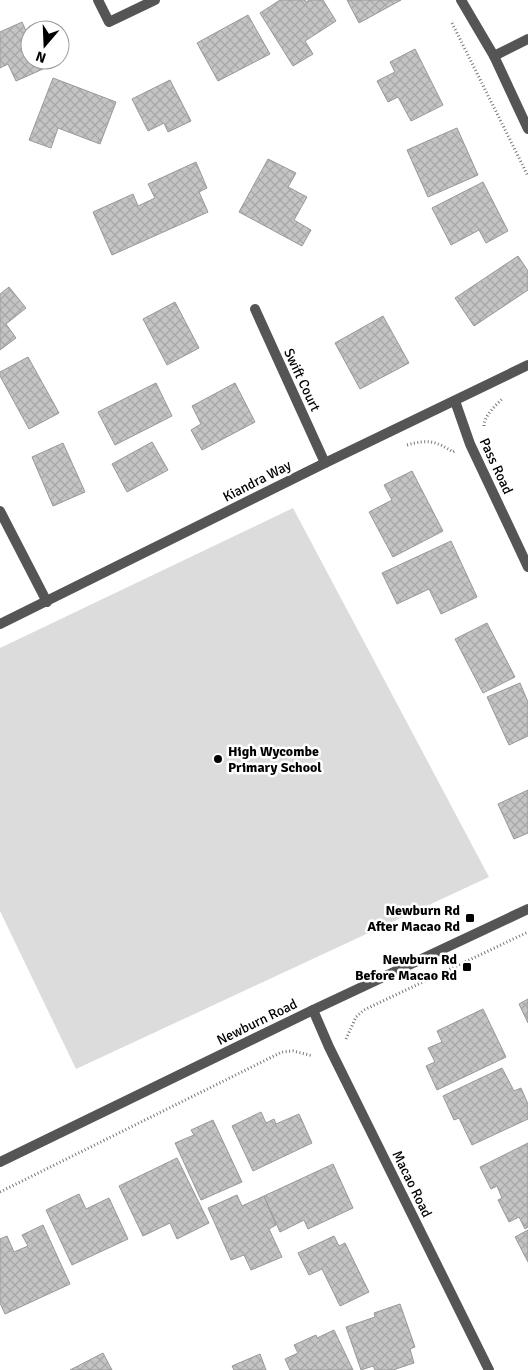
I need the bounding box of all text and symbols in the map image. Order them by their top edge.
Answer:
north arrow [20,20,70,70]
text: N [34,47,48,66]
street label: Swift Court [280,346,324,414]
street label: Pass Road [476,435,516,497]
street label: Kiandra Way [220,456,294,505]
place label: High Wycombe Primary School [228,743,322,776]
marker: High Wycombe Primary School [212,753,224,765]
place label: Newburn Rd After Macao Rd [367,902,460,935]
marker: Newburn Rd After Macao Rd [464,912,476,924]
place label: Newburn Rd Before Macao Rd [355,951,457,984]
marker: Newburn Rd Before Macao Rd [461,961,473,973]
street label: Newburn Road [214,995,300,1049]
street label: Macao Road [389,1148,435,1220]

